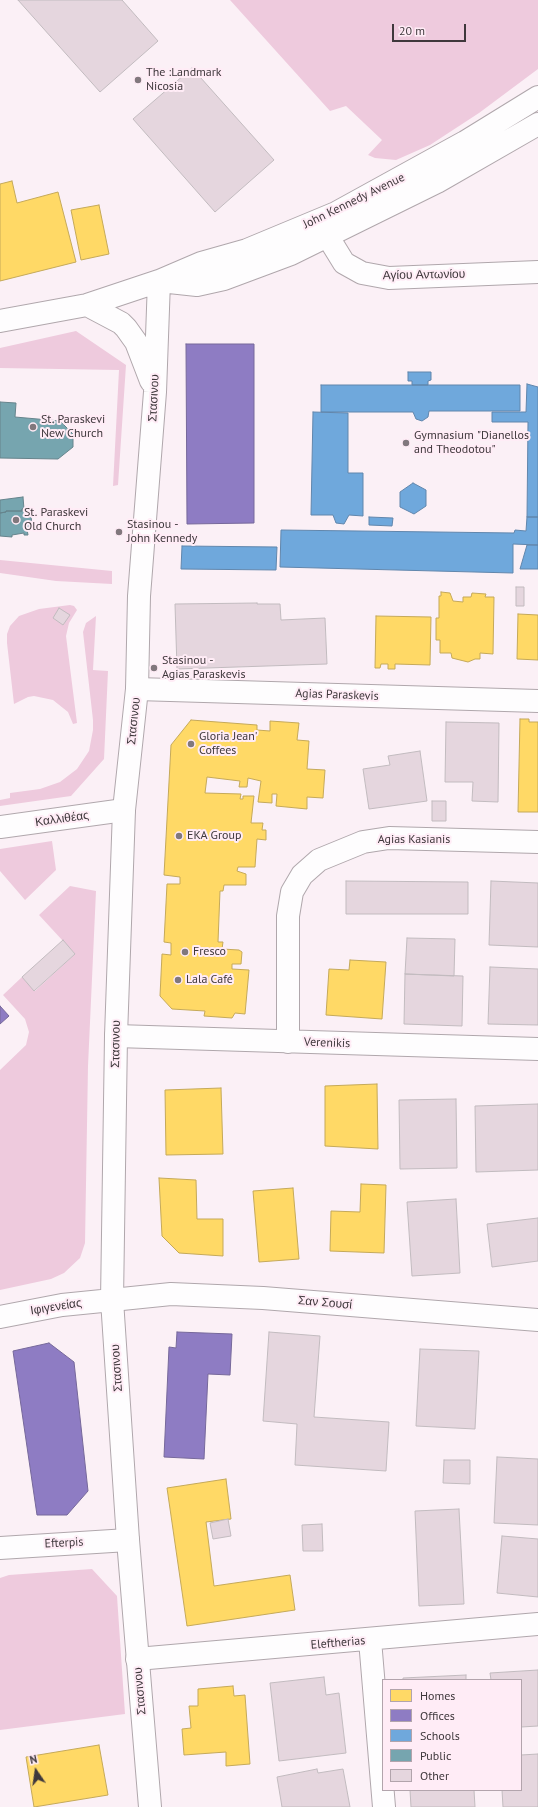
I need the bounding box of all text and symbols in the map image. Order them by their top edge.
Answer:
scale bar [394,16,468,42]
text: 20 m [399,23,425,38]
place label: The :Landmark Nicosia [146,66,222,94]
marker: The :Landmark Nicosia [133,75,143,85]
street label: John Kennedy Avenue [301,170,407,232]
street label: Αγίου Αντωνίου [383,267,465,283]
street label: Στασινου [146,374,162,422]
place label: St. Paraskevi New Church [41,413,105,441]
marker: St. Paraskevi New Church [28,422,38,432]
place label: Gymnasium "Dianellos and Theodotou" [414,429,529,457]
marker: Gymnasium "Dianellos and Theodotou" [401,438,411,448]
place label: St. Paraskevi Old Church [24,506,88,534]
marker: St. Paraskevi Old Church [11,515,21,525]
place label: Stasinou - John Kennedy [127,518,197,546]
marker: Stasinou - John Kennedy [114,527,124,537]
place label: Stasinou - Agias Paraskevis [162,654,246,682]
marker: Stasinou - Agias Paraskevis [149,663,159,673]
street label: Agias Paraskevis [295,686,379,704]
street label: Στασινου [124,697,144,745]
place label: Gloria Jean' Coffees [199,730,257,758]
marker: Gloria Jean' Coffees [186,739,196,749]
street label: Καλλιθέας [34,808,90,830]
place label: EKA Group [187,829,241,843]
marker: EKA Group [174,831,184,841]
street label: Agias Kasianis [378,833,450,847]
place label: Fresco [193,945,226,959]
marker: Fresco [180,947,190,957]
place label: Lala Café [186,973,233,987]
marker: Lala Café [173,975,183,985]
street label: Στασινου [108,1020,124,1068]
street label: Verenikis [304,1035,350,1051]
street label: Σαν Σουσί [297,1293,353,1313]
street label: Ιφιγενείας [29,1296,83,1318]
street label: Στασινου [108,1344,126,1392]
street label: Efterpis [44,1535,84,1551]
street label: Eleftherias [310,1633,366,1653]
street label: Στασινου [131,1667,149,1715]
legend [382,1679,522,1791]
text: Homes [420,1688,455,1703]
text: Offices [420,1708,455,1723]
text: Schools [420,1728,460,1743]
text: Public [420,1748,451,1763]
north arrow [16,1751,56,1791]
text: N [28,1752,38,1767]
text: Other [420,1768,449,1783]

